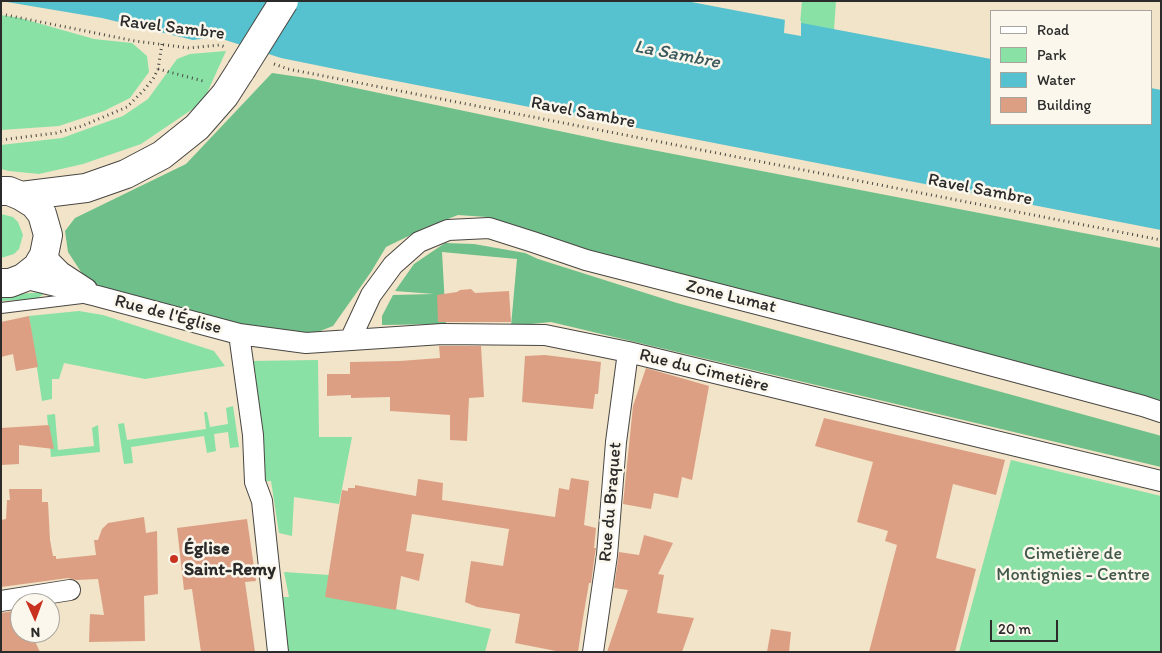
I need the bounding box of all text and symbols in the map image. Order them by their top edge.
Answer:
legend [990,10,1152,125]
street label: Ravel Sambre [118,11,226,45]
text: Road [1037,21,1069,39]
water label: La Sambre [632,36,722,74]
text: Park [1037,46,1067,64]
text: Water [1037,71,1075,89]
street label: Ravel Sambre [529,92,637,134]
text: Building [1037,96,1091,114]
street label: Ravel Sambre [926,169,1034,211]
street label: Zone Lumat [684,275,778,319]
street label: Rue de l'Église [112,290,224,340]
street label: Rue du Cimetière [637,344,771,398]
street label: Rue du Braquet [595,441,627,563]
place label: Église Saint-Remy [184,538,276,580]
park label: Cimetière de Montignies - Centre [996,543,1150,586]
marker: Église Saint-Remy [168,553,180,565]
north arrow [10,593,60,643]
scale bar [992,610,1060,642]
text: 20 m [998,620,1031,638]
text: N [30,624,41,641]

